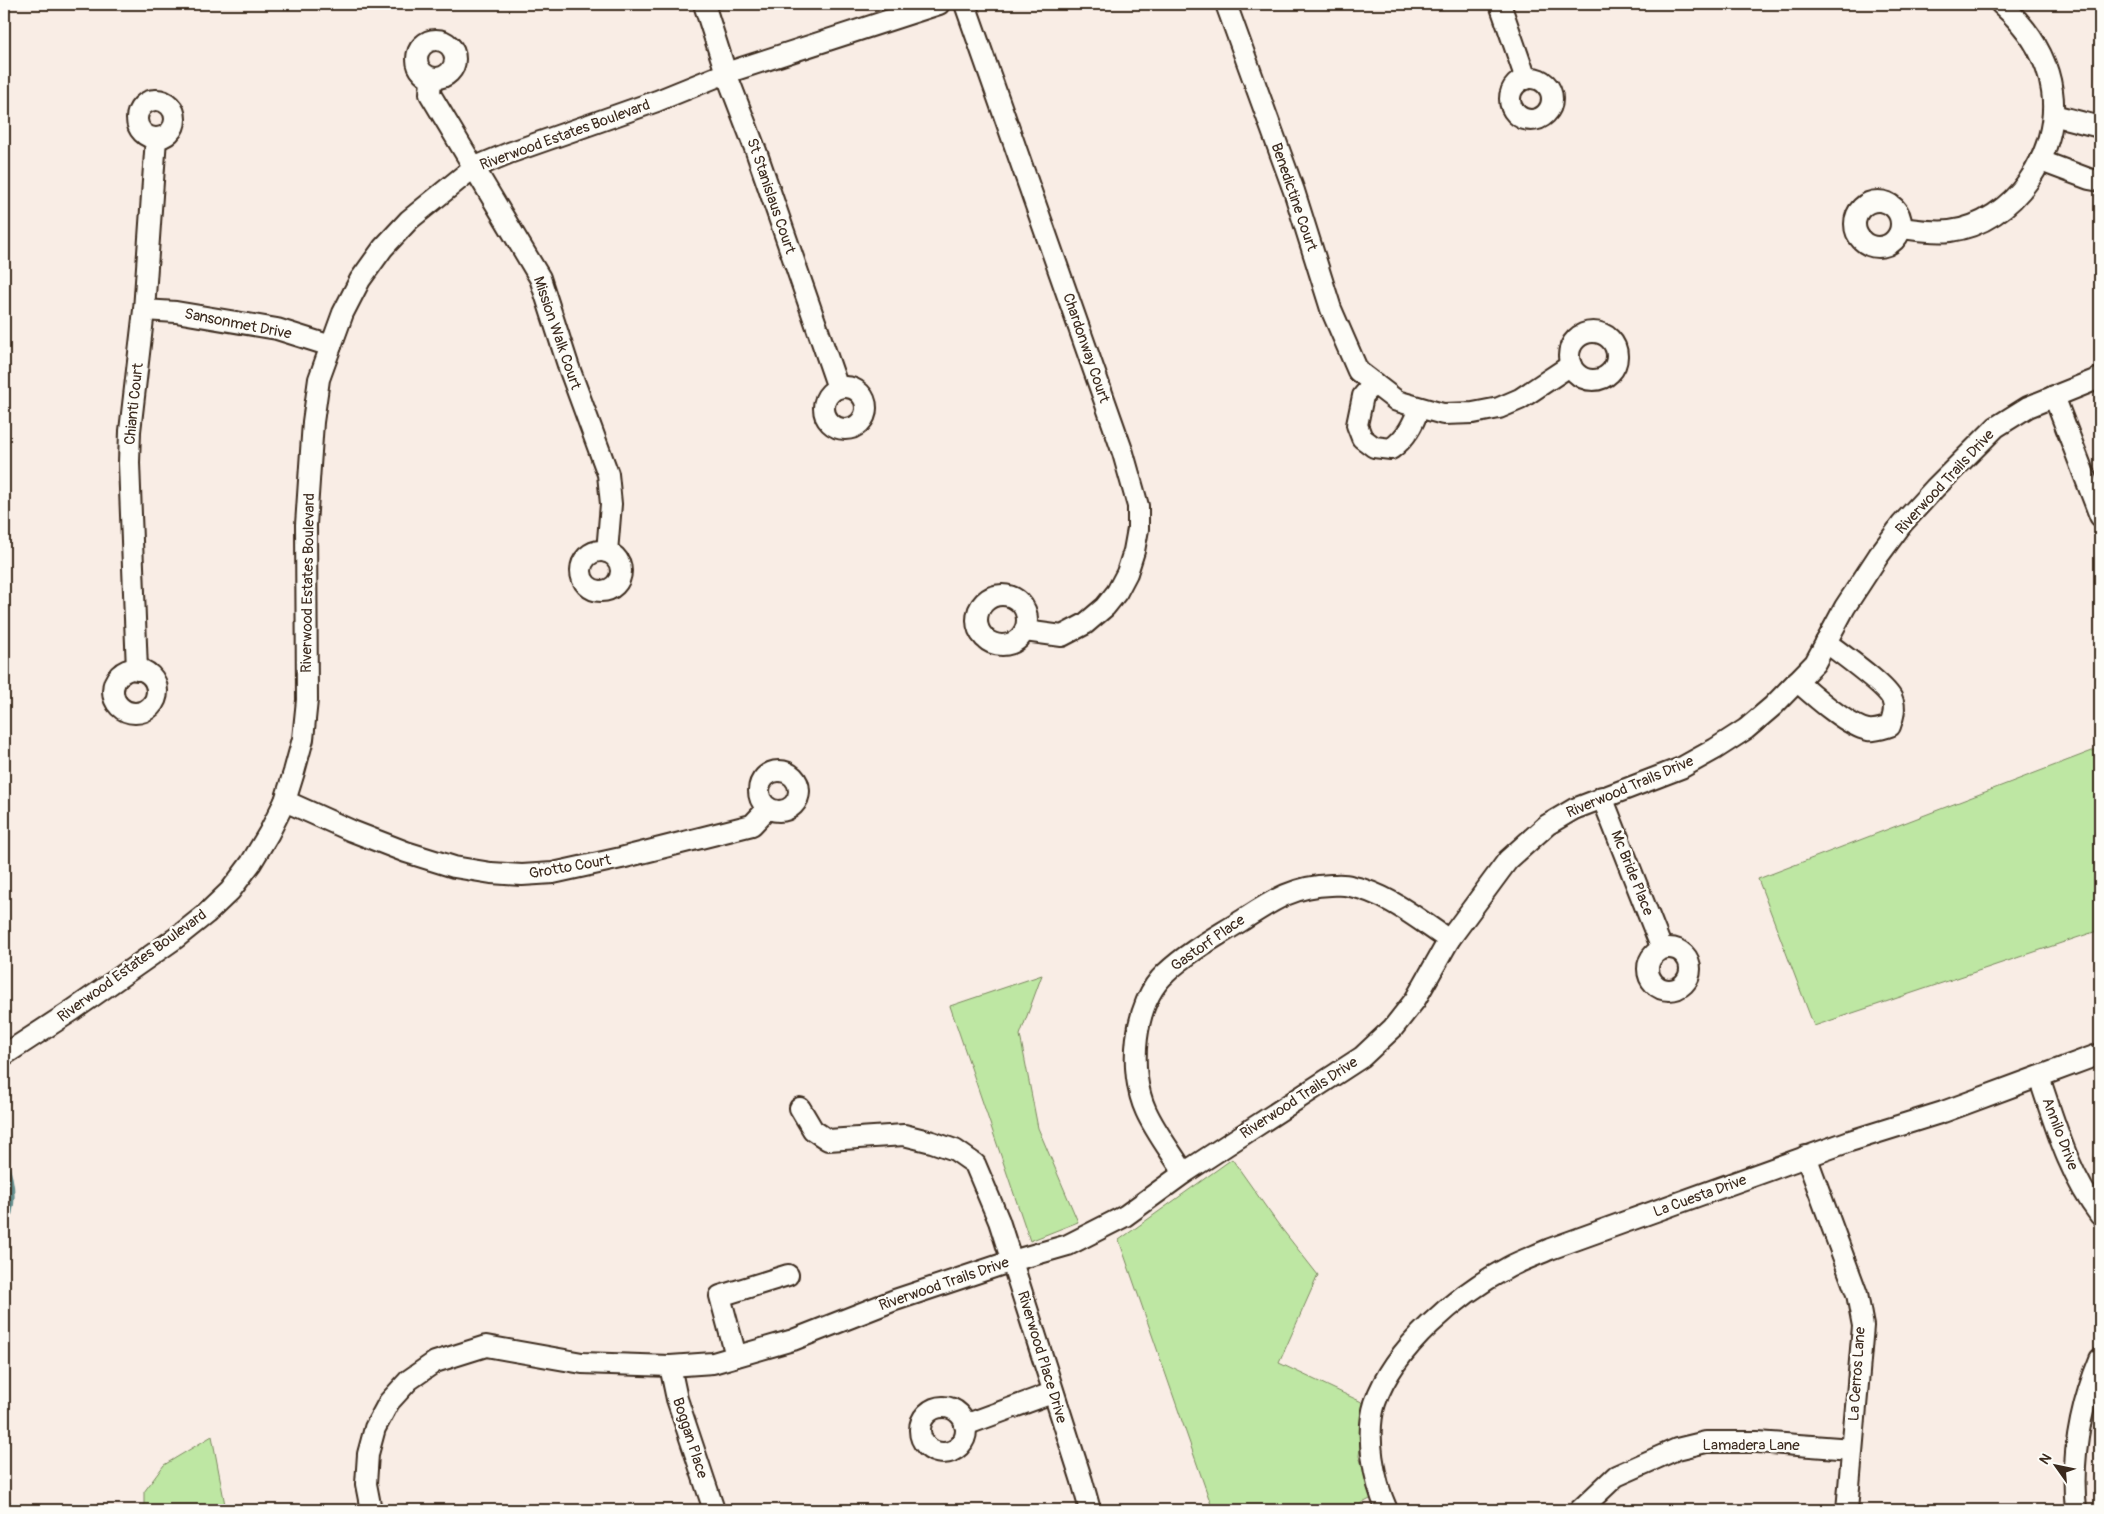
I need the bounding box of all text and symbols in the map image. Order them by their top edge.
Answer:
street label: Riverwood Estates Boulevard [477,95,653,175]
street label: St Stanislaus Court [742,136,800,257]
street label: Benedictine Court [1267,140,1322,254]
street label: Mission Walk Court [529,274,586,393]
street label: Chardonway Court [1058,291,1114,406]
street label: Sansonmet Drive [183,304,294,344]
street label: Chianti Court [120,361,148,446]
street label: Riverwood Trails Drive [1891,425,1999,538]
street label: Riverwood Estates Boulevard [297,493,319,673]
street label: Riverwood Trails Drive [1563,751,1697,822]
street label: Mc Bride Place [1606,828,1658,919]
street label: Grotto Court [528,850,613,884]
street label: Riverwood Estates Boulevard [54,905,210,1027]
street label: Gastorf Place [1167,910,1249,976]
street label: Riverwood Trails Drive [1237,1053,1362,1143]
street label: Annilo Drive [2037,1095,2083,1174]
street label: La Cuesta Drive [1651,1170,1750,1222]
street label: Riverwood Trails Drive [876,1253,1012,1315]
street label: Riverwood Place Drive [1013,1289,1071,1426]
street label: La Cerros Lane [1844,1326,1870,1422]
street label: Boggan Place [668,1395,712,1481]
street label: Lamadera Lane [1702,1436,1800,1455]
north arrow [2032,1442,2082,1492]
text: N [2036,1451,2055,1468]

